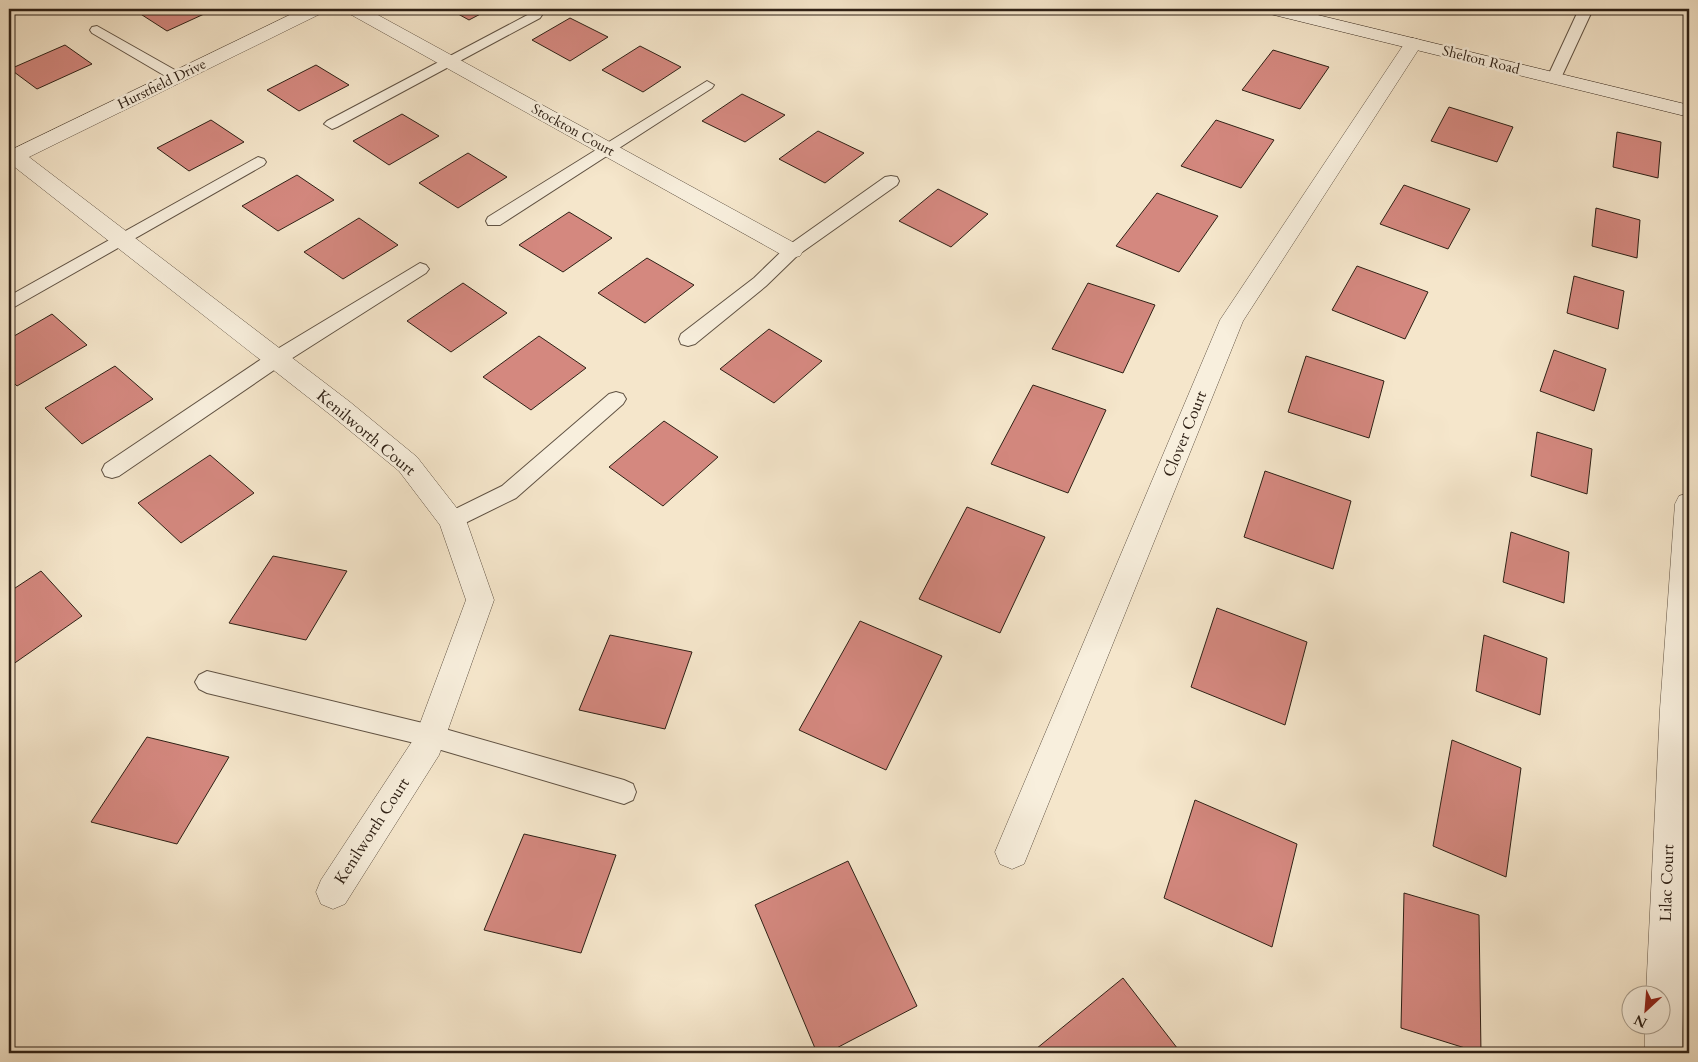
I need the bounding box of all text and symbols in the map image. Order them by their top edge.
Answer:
street label: Shelton Road [1440,41,1522,79]
street label: Hurstfield Drive [114,54,210,114]
street label: Stockton Court [528,99,618,161]
street label: Kenilworth Court [312,385,420,481]
street label: Clover Court [1158,388,1212,480]
street label: Kenilworth Court [329,773,415,889]
street label: Lilac Court [1655,844,1679,922]
north arrow [1620,984,1670,1034]
text: N [1631,1010,1650,1032]

